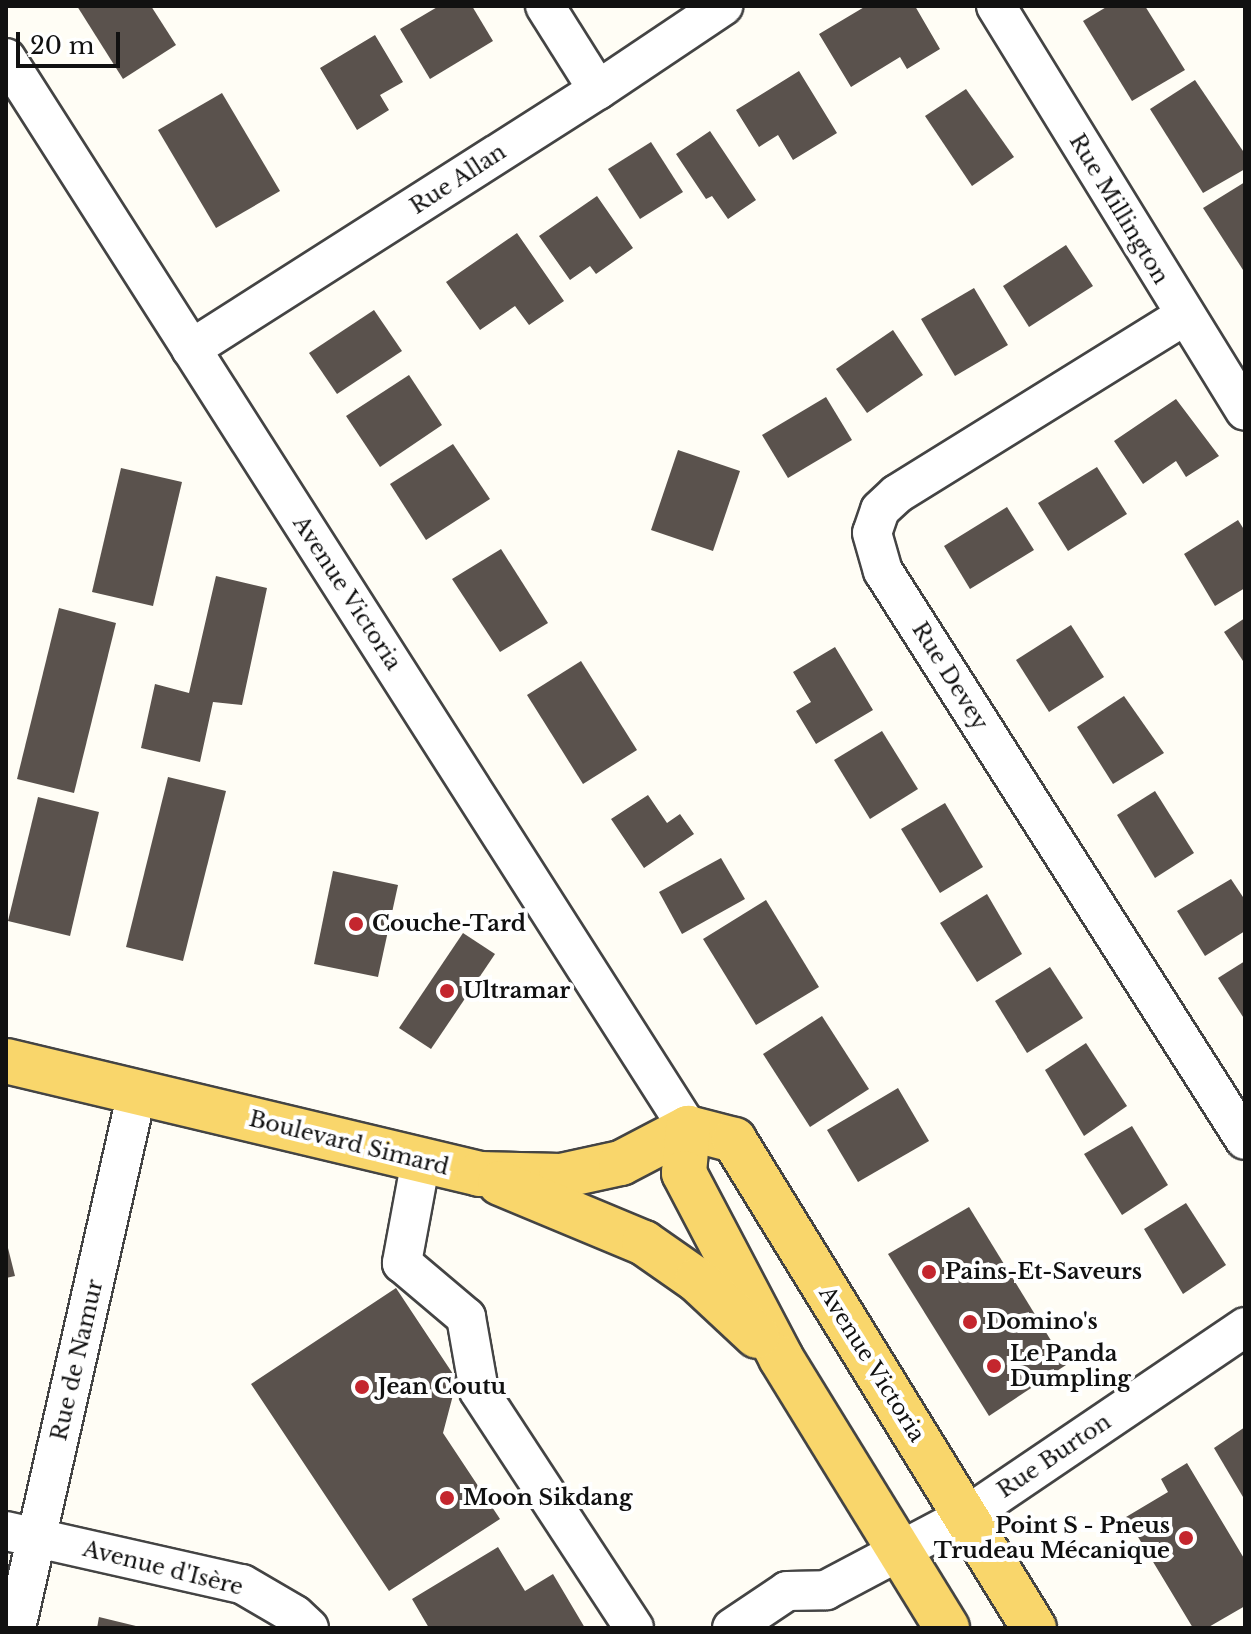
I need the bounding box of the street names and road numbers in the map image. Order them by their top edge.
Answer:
street label: Rue Millington [1064,129,1174,289]
street label: Rue Allan [405,138,511,220]
street label: Avenue Victoria [287,511,407,675]
street label: Rue Devey [906,617,994,735]
street label: Boulevard Simard [246,1105,452,1181]
street label: Rue de Namur [46,1277,108,1443]
street label: Avenue Victoria [813,1281,931,1447]
street label: Rue Burton [992,1408,1116,1504]
street label: Avenue d'Isère [80,1535,246,1601]

